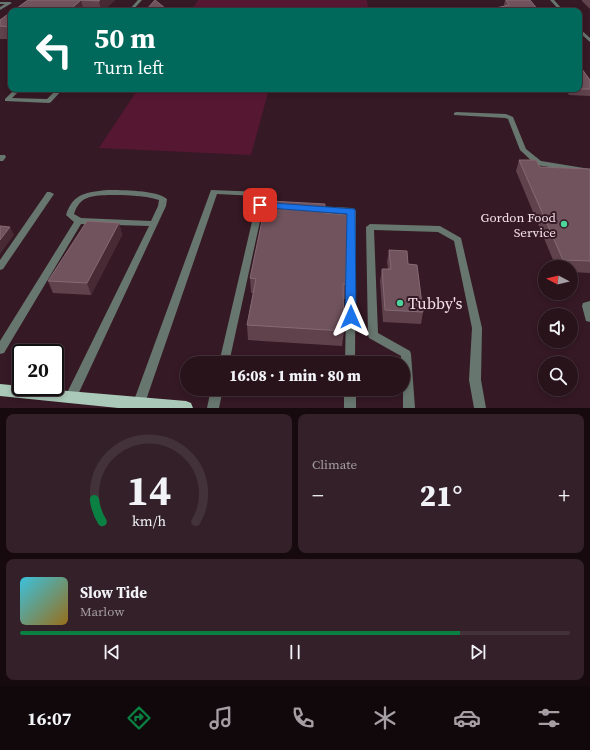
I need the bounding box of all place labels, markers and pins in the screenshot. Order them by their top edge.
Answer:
pin [243,188,277,222]
place label: Gordon Food Service [481,209,557,241]
marker: Gordon Food Service [559,219,569,229]
place label: Tubby's [408,292,462,314]
marker: Tubby's [395,298,405,308]

